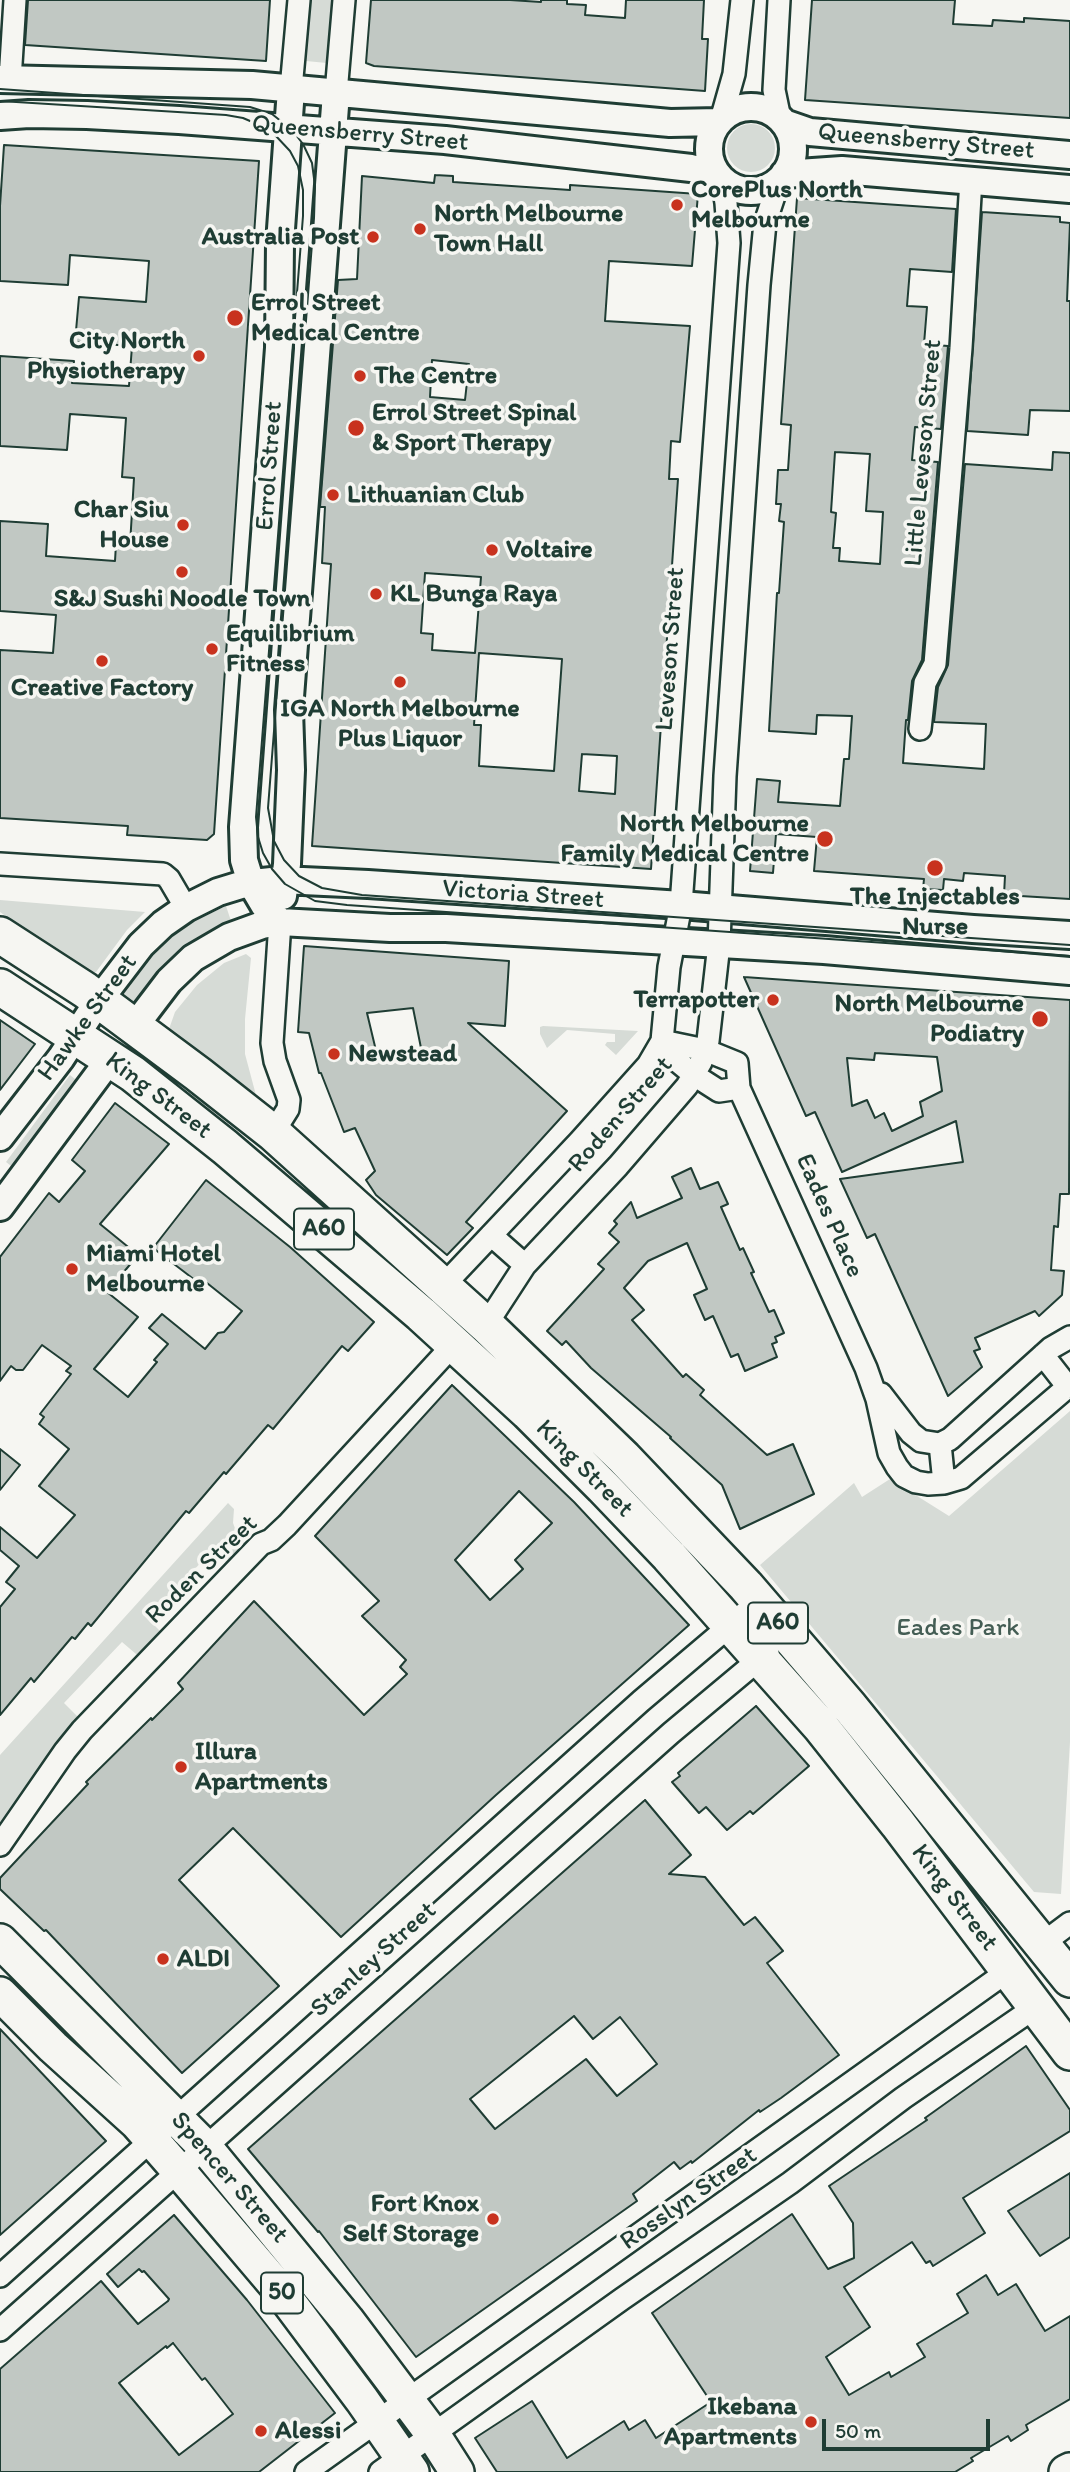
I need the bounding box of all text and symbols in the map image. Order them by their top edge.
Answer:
street label: Queensberry Street [250,109,470,159]
street label: Queensberry Street [816,117,1036,167]
place label: CorePlus North Melbourne [691,174,863,235]
marker: CorePlus North Melbourne [669,197,685,213]
place label: North Melbourne Town Hall [434,198,623,260]
place label: Australia Post [202,221,359,253]
marker: North Melbourne Town Hall [412,221,428,237]
marker: Australia Post [365,229,381,245]
place label: Errol Street Medical Centre [251,287,420,348]
marker: Errol Street Medical Centre [225,308,245,328]
place label: City North Physiotherapy [27,325,185,386]
street label: Little Leveson Street [899,338,949,568]
marker: City North Physiotherapy [191,348,207,364]
place label: The Centre [374,360,497,392]
marker: The Centre [352,368,368,384]
place label: Errol Street Spinal & Sport Therapy [372,397,576,458]
street label: Errol Street [250,400,290,532]
marker: Errol Street Spinal & Sport Therapy [346,418,366,438]
place label: Lithuanian Club [347,479,524,511]
marker: Lithuanian Club [325,487,341,503]
place label: Char Siu House [74,494,169,556]
marker: Char Siu House [175,517,191,533]
place label: Voltaire [506,534,593,566]
marker: Voltaire [484,542,500,558]
marker: S&J Sushi Noodle Town [174,564,190,580]
street label: Leveson Street [650,566,692,732]
place label: KL Bunga Raya [390,578,557,610]
place label: S&J Sushi Noodle Town [54,583,310,615]
marker: KL Bunga Raya [368,586,384,602]
place label: Equilibrium Fitness [226,618,354,680]
marker: Equilibrium Fitness [204,641,220,657]
marker: Creative Factory [94,653,110,669]
place label: Creative Factory [11,672,193,704]
marker: IGA North Melbourne Plus Liquor [392,674,408,690]
place label: IGA North Melbourne Plus Liquor [280,693,520,754]
place label: North Melbourne Family Medical Centre [560,808,809,870]
marker: North Melbourne Family Medical Centre [815,829,835,849]
marker: The Injectables Nurse [925,858,945,878]
street label: Victoria Street [441,874,605,916]
place label: The Injectables Nurse [850,881,1020,942]
street label: Hawke Street [31,948,145,1088]
place label: Terrapotter [633,984,759,1016]
place label: North Melbourne Podiatry [835,988,1024,1050]
marker: Terrapotter [765,992,781,1008]
marker: North Melbourne Podiatry [1030,1009,1050,1029]
place label: Newstead [348,1038,457,1070]
street label: King Street [98,1046,218,1146]
marker: Newstead [326,1046,342,1062]
street label: Roden Street [562,1050,680,1180]
street label: Eades Place [788,1149,870,1283]
road number: A60 [294,1209,354,1250]
place label: Miami Hotel Melbourne [86,1238,221,1300]
marker: Miami Hotel Melbourne [64,1261,80,1277]
street label: King Street [529,1414,639,1524]
street label: Roden Street [139,1509,265,1631]
road number: A60 [748,1602,808,1644]
park label: Eades Park [896,1612,1020,1644]
place label: Illura Apartments [195,1736,328,1798]
marker: Illura Apartments [173,1759,189,1775]
street label: King Street [904,1838,1004,1958]
street label: Stanley Street [305,1895,443,2025]
place label: ALDI [177,1943,230,1975]
marker: ALDI [155,1951,171,1967]
street label: Spencer Street [163,2106,295,2250]
street label: Rosslyn Street [615,2140,763,2258]
place label: Fort Knox Self Storage [343,2188,479,2250]
marker: Fort Knox Self Storage [485,2211,501,2227]
road number: 50 [261,2272,303,2314]
place label: Ikebana Apartments [664,2391,797,2452]
scale bar [825,2406,993,2450]
marker: Ikebana Apartments [803,2414,819,2430]
place label: Alessi [275,2415,341,2447]
text: 50 m [835,2418,881,2443]
marker: Alessi [253,2423,269,2439]

